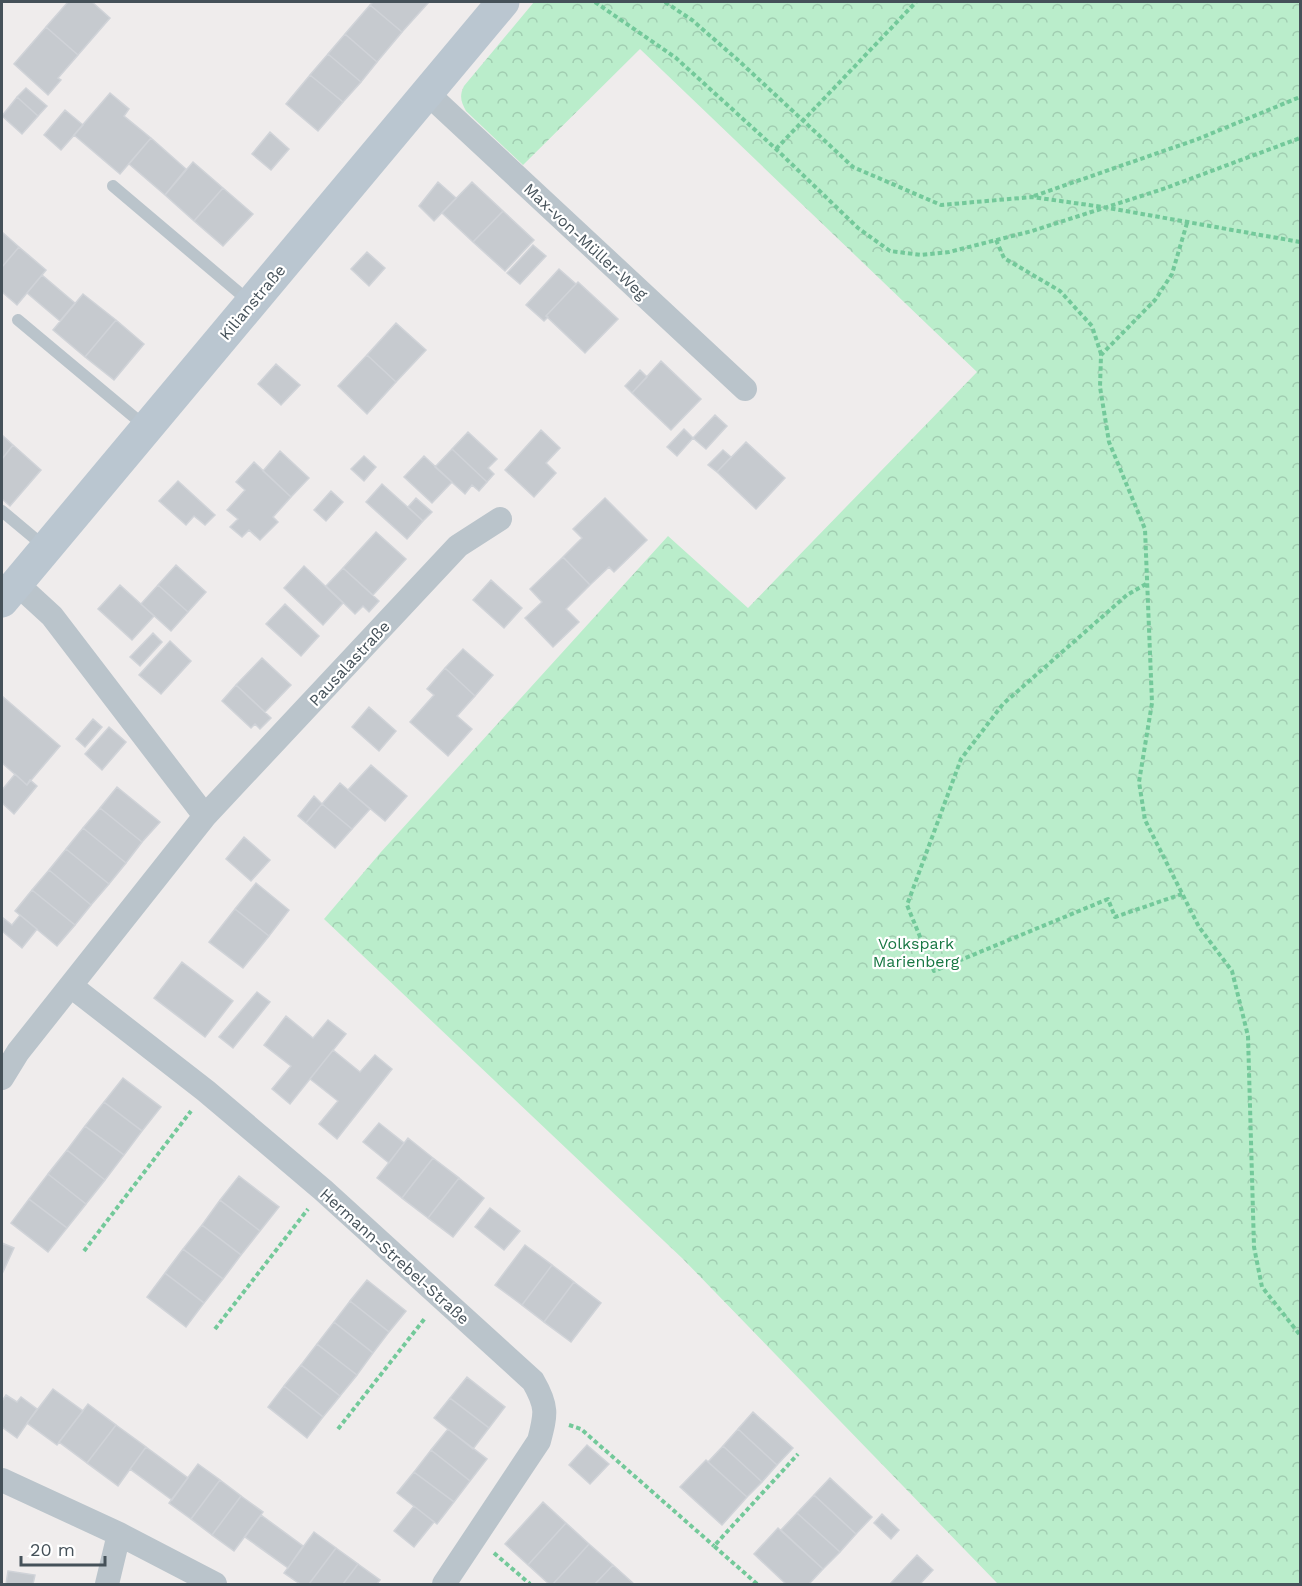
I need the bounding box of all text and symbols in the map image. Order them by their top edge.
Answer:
street label: Max-von-Müller-Weg [520,179,652,304]
street label: Kilianstraße [215,261,289,344]
street label: Pausalastraße [305,617,394,710]
park label: Volkspark Marienberg [873,934,960,971]
street label: Hermann-Strebel-Straße [316,1184,473,1328]
scale bar [21,1529,105,1567]
text: 20 m [30,1539,75,1560]

